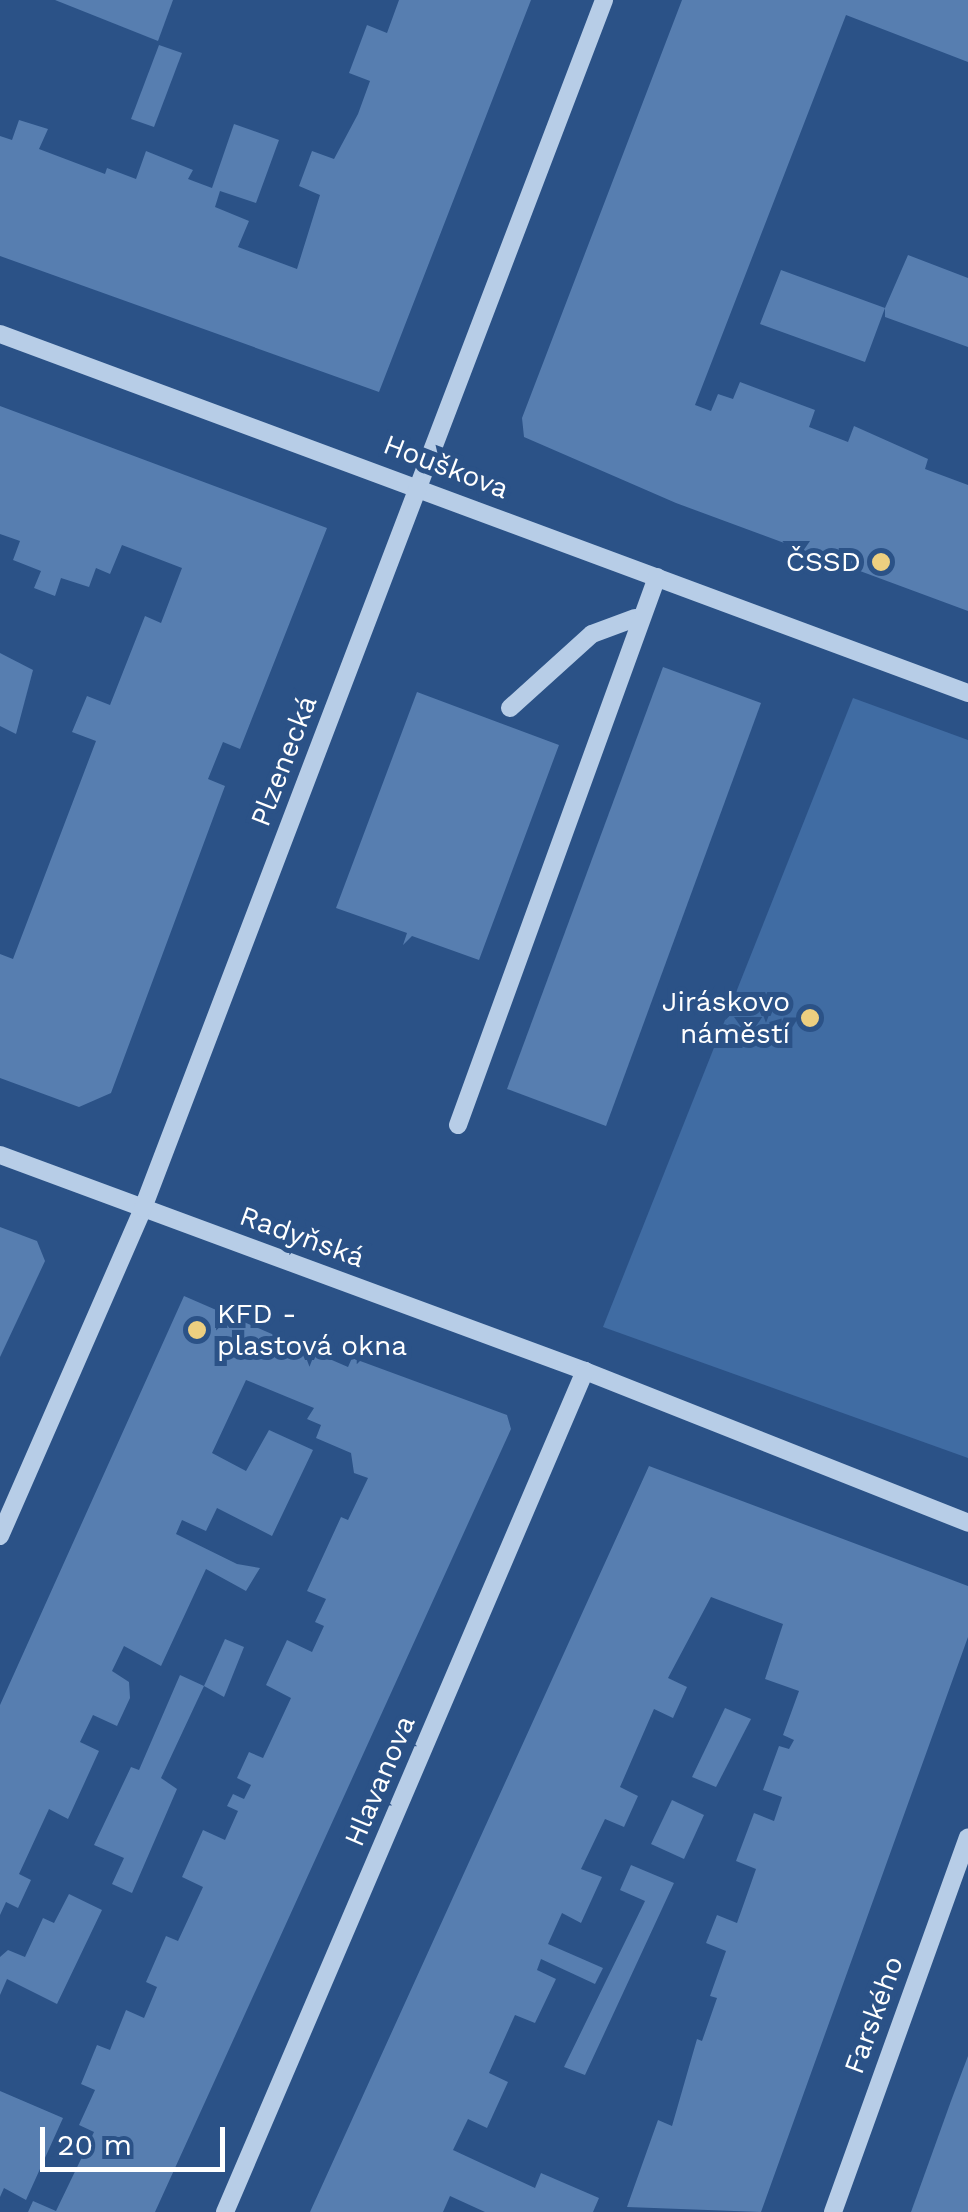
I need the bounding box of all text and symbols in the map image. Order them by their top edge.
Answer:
street label: Houškova [379,428,513,506]
place label: ČSSD [786,545,861,579]
marker: ČSSD [870,551,892,573]
street label: Plzenecká [244,691,324,831]
place label: Jiráskovo náměstí [662,985,790,1051]
marker: Jiráskovo náměstí [799,1007,821,1029]
street label: Radyňská [235,1199,369,1275]
place label: KFD - plastová okna [217,1297,408,1363]
marker: KFD - plastová okna [186,1319,208,1341]
street label: Hlavanova [337,1711,423,1851]
street label: Farského [837,1952,911,2078]
scale bar [45,2107,230,2169]
text: 20 m [57,2127,132,2162]

